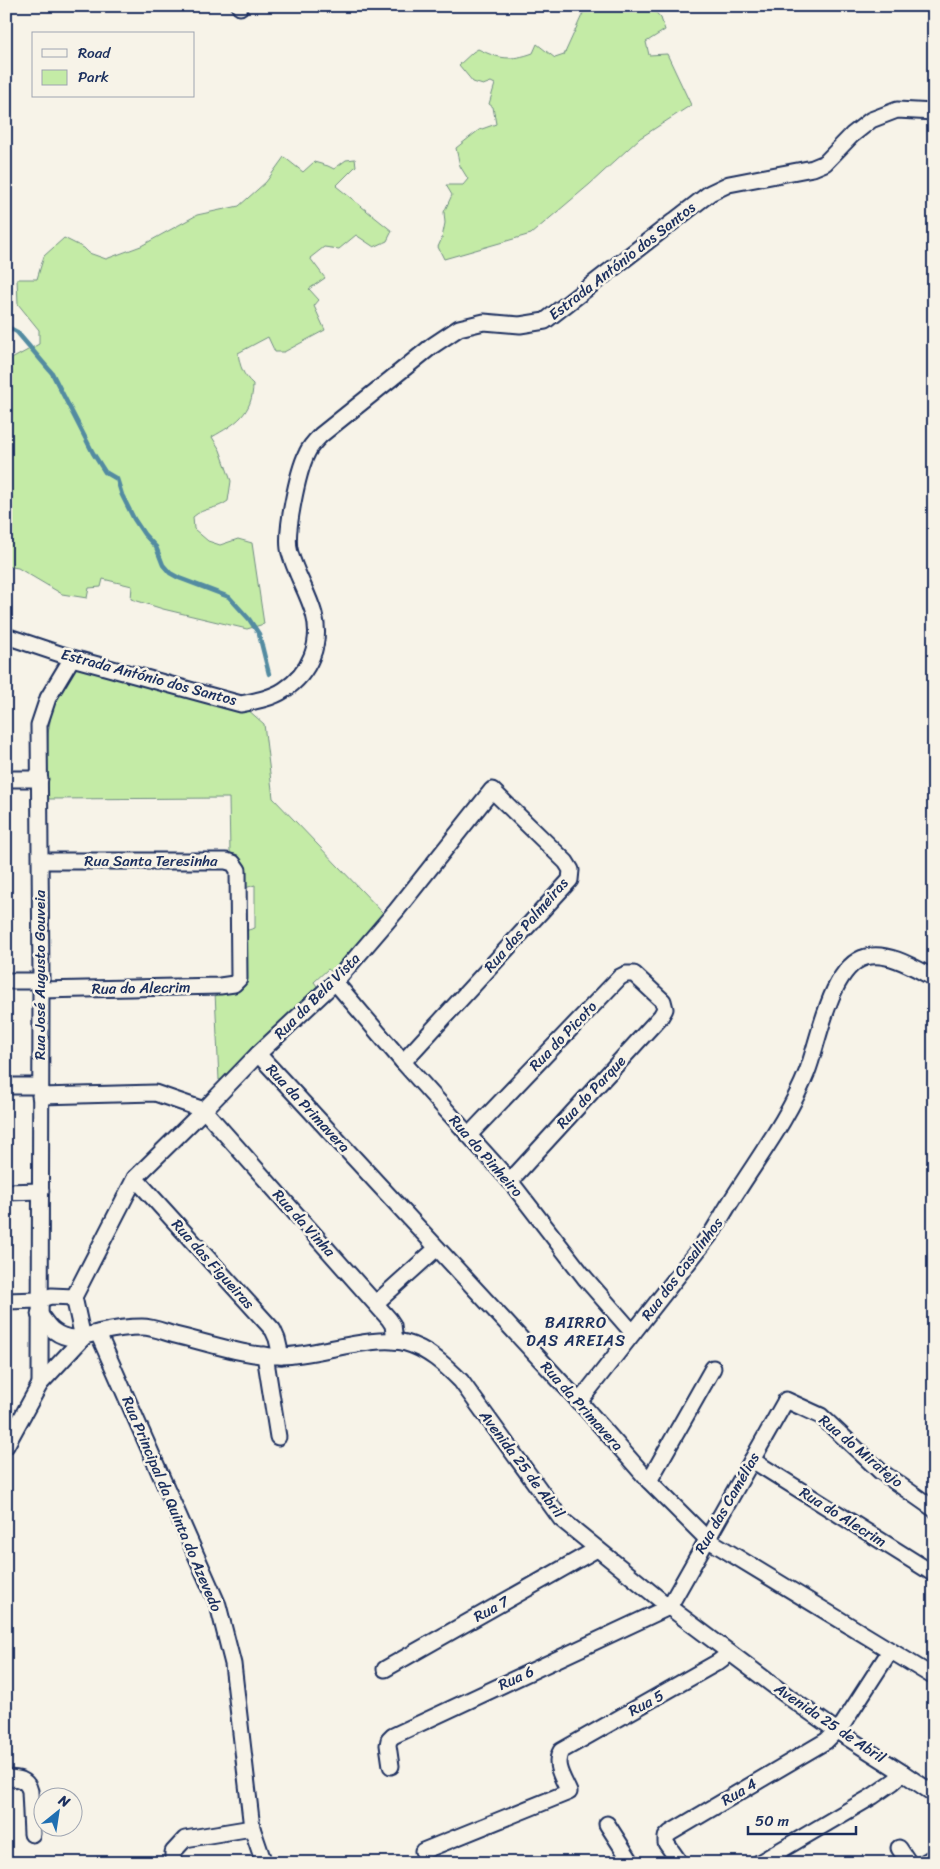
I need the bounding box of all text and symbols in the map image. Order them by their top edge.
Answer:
legend [32,32,195,98]
text: Road [78,40,111,66]
text: Park [78,64,109,90]
street label: Estrada António dos Santos [543,195,702,327]
street label: Estrada António dos Santos [58,641,241,713]
street label: Rua Santa Teresinha [84,848,218,874]
street label: Rua das Palmeiras [477,871,575,978]
street label: Rua José Augusto Gouveia [27,890,53,1060]
street label: Rua da Bela Vista [267,946,367,1046]
street label: Rua do Alecrim [91,974,191,1002]
street label: Rua do Picoto [523,994,604,1077]
street label: Rua do Parque [550,1049,632,1135]
street label: Rua da Primavera [260,1057,357,1159]
street label: Rua do Pinheiro [443,1109,530,1204]
street label: Rua da Vinha [266,1183,342,1263]
street label: Rua dos Casalinhos [634,1212,730,1326]
street label: Rua das Figueiras [165,1213,261,1315]
district label: BAIRRO DAS AREIAS [526,1308,626,1355]
street label: Rua da Primavera [534,1355,630,1457]
street label: Rua Principal da Quinta do Azevedo [115,1392,229,1616]
street label: Avenida 25 de Abril [472,1404,572,1524]
street label: Rua do Miratejo [813,1408,909,1495]
street label: Rua das Camélias [687,1447,767,1559]
street label: Rua do Alecrim [794,1480,892,1554]
street label: Rua 7 [468,1588,515,1629]
street label: Rua 6 [494,1658,538,1698]
street label: Avenida 25 de Abril [768,1675,892,1770]
street label: Rua 5 [623,1682,669,1724]
street label: Rua 4 [716,1771,762,1813]
north arrow [32,1786,82,1836]
text: N [53,1787,75,1815]
scale bar [748,1804,855,1836]
text: 50 m [755,1808,790,1834]

